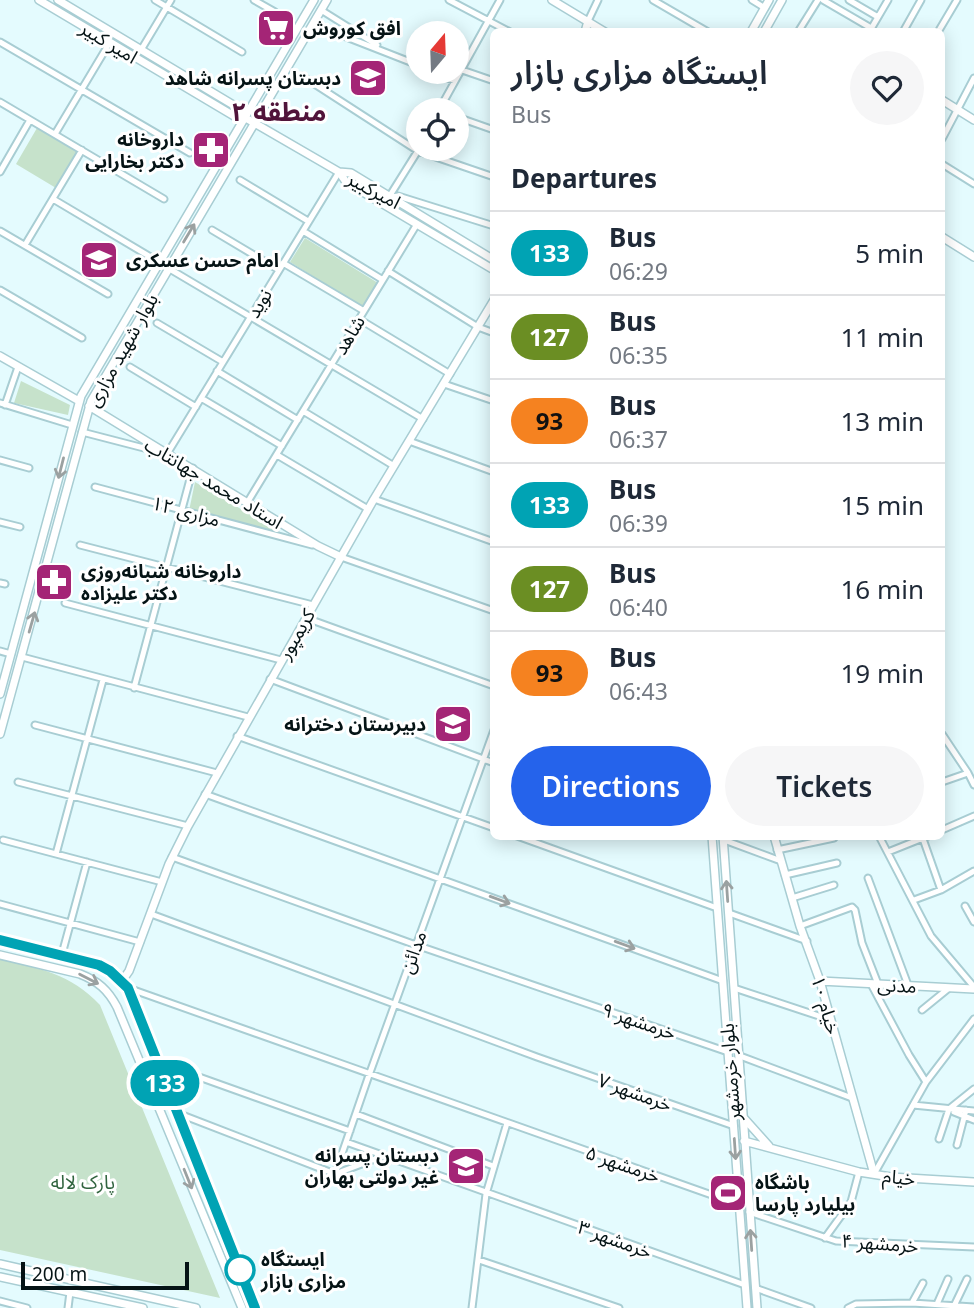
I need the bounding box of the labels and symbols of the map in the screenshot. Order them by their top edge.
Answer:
supermarket icon: افق کوروش [255,7,297,49]
street label: امیر کبیر [74,14,143,69]
place label: افق کوروش [303,15,401,41]
north arrow [406,21,469,84]
school or university icon: دبستان پسرانه شاهد [347,57,389,99]
place label: دبستان پسرانه شاهد [165,65,341,91]
district label: منطقه ۲ [232,93,326,129]
place label: داروخانه دکتر بخارایی [85,126,184,174]
pharmacy icon: داروخانه دکتر بخارایی [190,129,232,171]
street label: امیرکبیر [342,165,405,215]
one-way arrow [183,223,197,243]
school or university icon: امام حسن عسکری [78,239,120,281]
place label: امام حسن عسکری [126,247,279,275]
street label: نوید [240,284,278,322]
street label: بلوار شهید مزاری [80,289,164,411]
street label: شاهد [327,311,371,359]
street label: استاد محمد جهانتاب [140,431,288,535]
one-way arrow [54,456,67,478]
street label: مزاری ۱۲ [149,489,223,533]
place label: داروخانه شبانه‌روزی دکتر علیزاده [81,558,242,606]
pharmacy icon: داروخانه شبانه‌روزی دکتر علیزاده [33,561,75,603]
street label: کریمپور [271,603,322,665]
one-way arrow [27,611,40,633]
school or university icon: دبیرستان دخترانه [432,703,474,745]
place label: دبیرستان دخترانه [284,711,426,737]
one-way arrow [720,880,733,903]
one-way arrow [489,895,511,908]
street label: مدائن [393,927,433,977]
one-way arrow [614,940,636,953]
street label: مدنی [877,971,917,999]
one-way arrow [78,972,99,986]
street label: خیام ۱۰ [803,973,847,1038]
street label: خرمشهر ۹ [598,996,680,1046]
street label: بلوار خرمشهر [714,1022,746,1123]
line badge: 133 [125,1060,205,1106]
street label: خرمشهر ۷ [594,1067,676,1117]
one-way arrow [729,1137,742,1160]
street label: خرمشهر ۵ [582,1139,664,1189]
place label: دبستان پسرانه غیر دولتی بهاران [305,1142,439,1190]
school or university icon: دبستان پسرانه غیر دولتی بهاران [445,1145,487,1187]
street label: خیام [881,1162,917,1194]
one-way arrow [183,1168,196,1190]
park label: پارک لاله [51,1169,115,1195]
place label: باشگاه بیلیارد پارسا [755,1169,855,1217]
sports icon: باشگاه بیلیارد پارسا [707,1172,749,1214]
street label: خرمشهر ۳ [574,1214,656,1264]
street label: خرمشهر ۴ [841,1227,919,1259]
one-way arrow [745,1229,758,1252]
place label: ایستگاه مزاری بازار [260,1246,346,1294]
marker: ایستگاه مزاری بازار [225,1255,255,1285]
scale bar [21,1259,189,1291]

